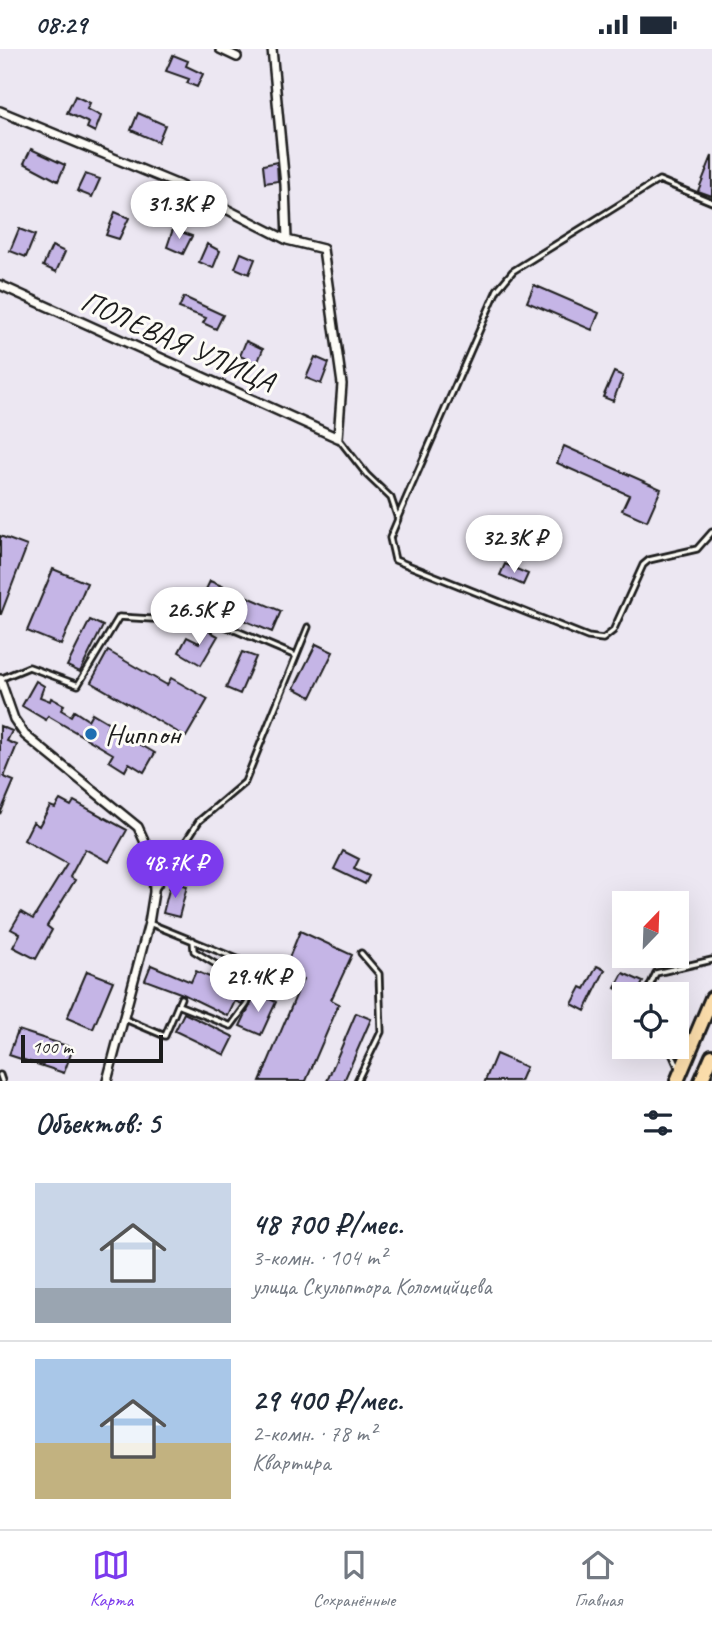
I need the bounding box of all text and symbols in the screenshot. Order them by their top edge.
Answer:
text: 08:29 [35,8,87,41]
pin: 31.3K ₽ [114,181,244,241]
text: 31.3K ₽ [147,189,211,218]
street label: ПОЛЕВАЯ УЛИЦА [75,281,282,401]
pin: 32.3K ₽ [449,515,579,575]
text: 32.3K ₽ [482,523,546,552]
pin: 26.5K ₽ [134,587,264,647]
text: 26.5K ₽ [167,595,231,624]
place label: Ниппон [105,715,183,753]
marker: Ниппон [83,726,99,742]
pin: 48.7K ₽ [110,841,240,900]
text: 48.7K ₽ [143,848,207,877]
north arrow [612,891,690,968]
map controls [612,891,689,1059]
pin: 29.4K ₽ [193,955,323,1014]
text: 29.4K ₽ [226,962,290,991]
button: locate [612,982,689,1059]
scale bar [21,1032,163,1064]
text: 100 m [32,1035,73,1059]
text: Объектов: 5 [35,1104,160,1142]
icon: filters [639,1104,677,1142]
text: 48 700 ₽/мес. [252,1205,403,1243]
icon: home [91,1211,175,1295]
text: 3-комн. · 104 m² [252,1243,386,1272]
text: улица Скульптора Коломийцева [252,1272,491,1301]
text: 29 400 ₽/мес. [252,1381,403,1419]
icon: home [91,1387,175,1471]
text: 2-комн. · 78 m² [252,1419,376,1448]
text: Квартира [252,1448,330,1477]
tab: Карта [90,1546,133,1612]
tab: Сохранённые [313,1546,395,1612]
tab: Главная [575,1546,622,1612]

